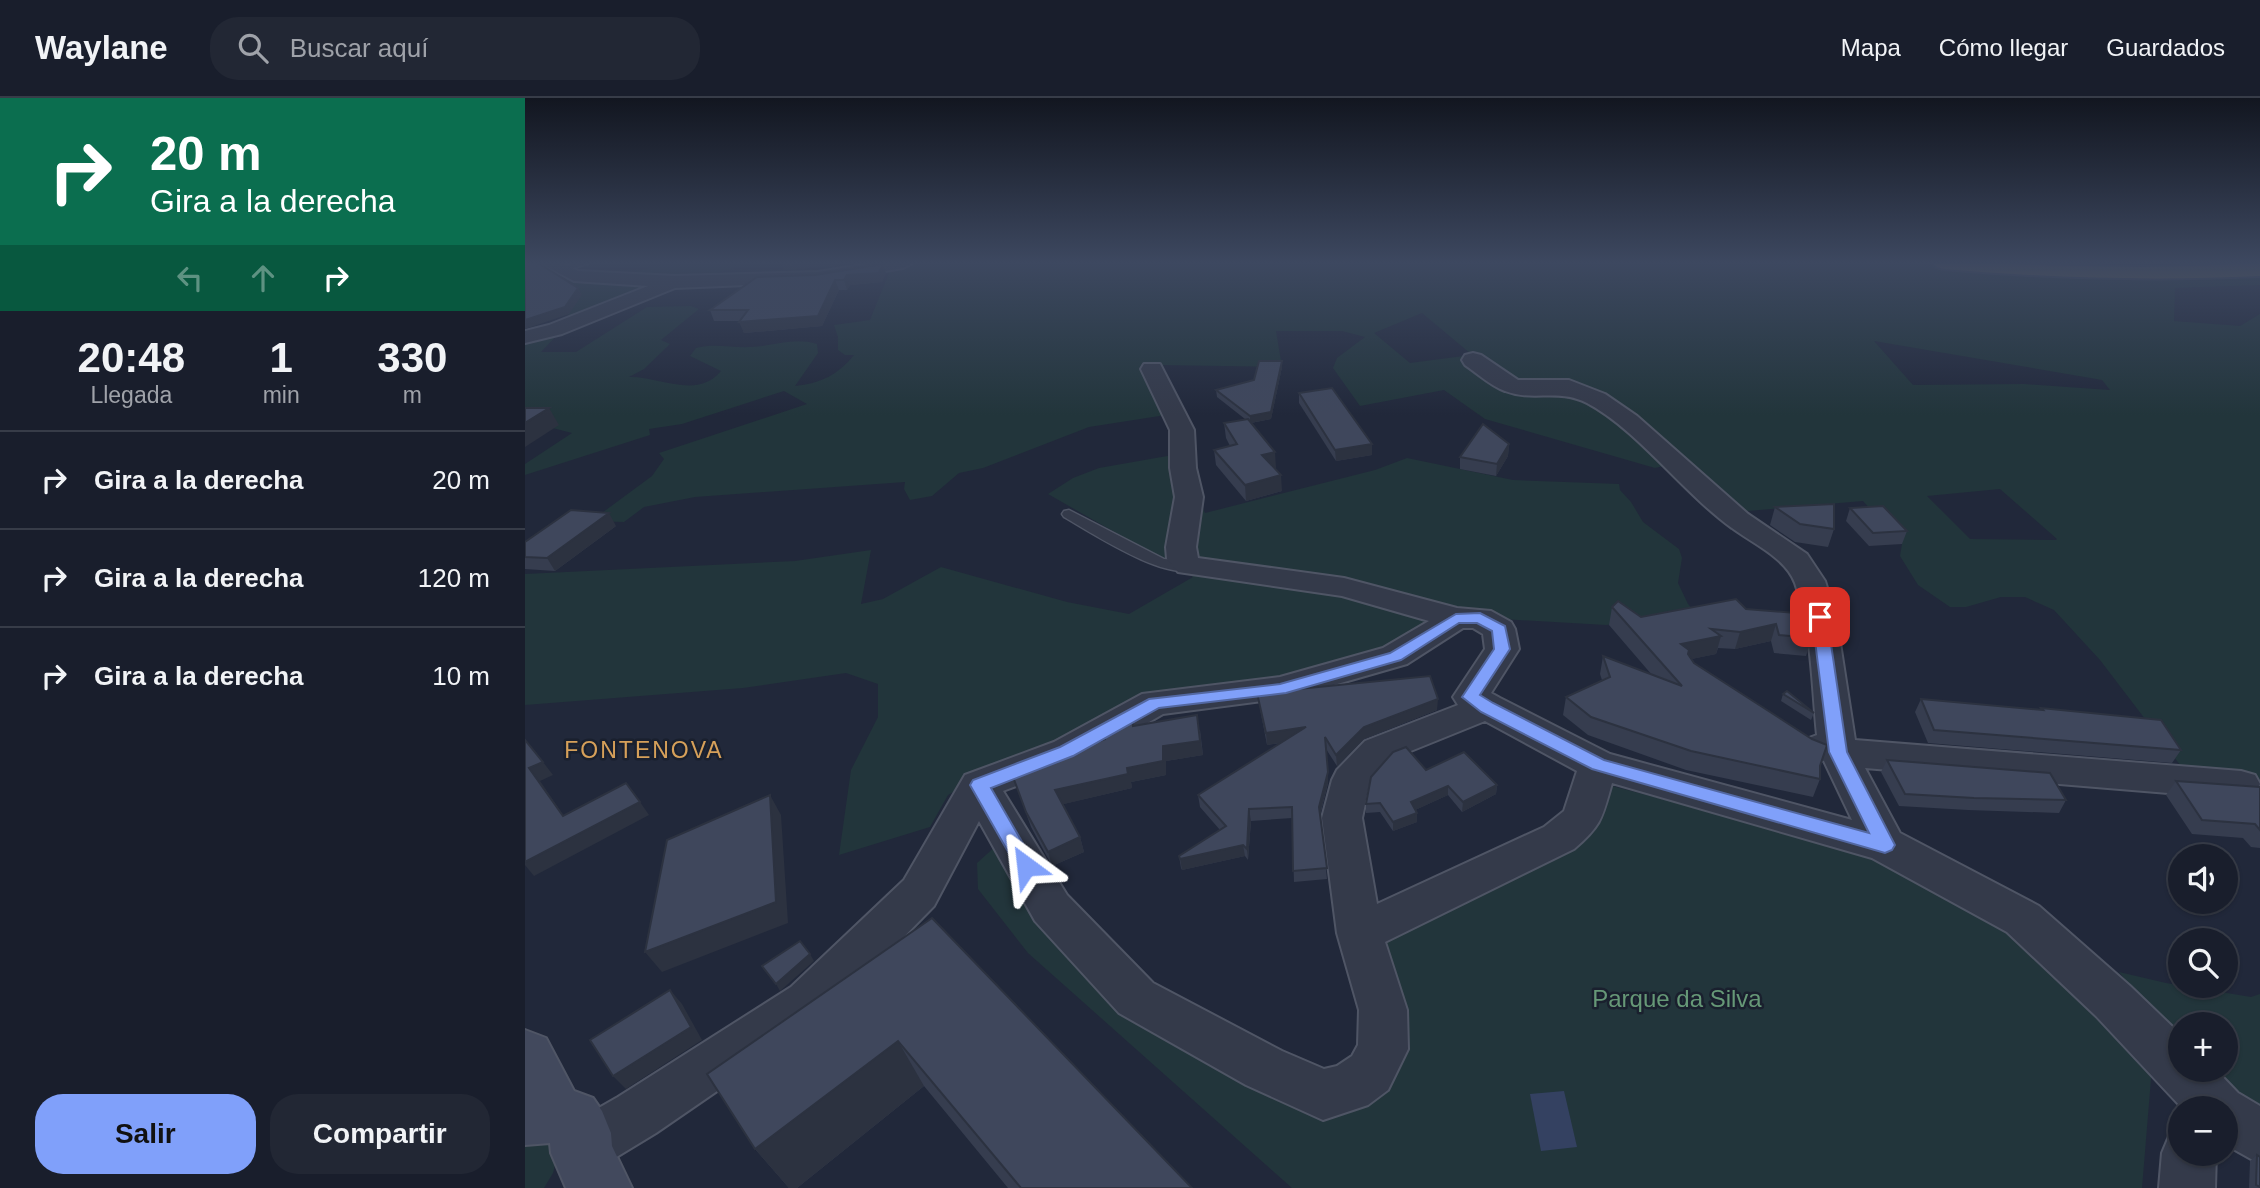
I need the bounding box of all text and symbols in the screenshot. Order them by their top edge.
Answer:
search box [210,17,700,80]
text: Waylane [35,29,168,66]
icon: search [234,29,272,67]
text: Buscar aquí [290,33,428,63]
text: Mapa [1841,34,1901,61]
text: Cómo llegar [1939,34,2068,61]
text: Guardados [2106,34,2225,61]
icon: right [35,126,126,217]
text: 20 m [150,126,262,180]
text: Gira a la derecha [150,183,395,219]
icon: left [171,259,209,297]
icon: ahead [244,259,282,297]
icon: right [317,259,355,297]
text: 20:48 [78,334,185,381]
text: 1 [269,334,293,381]
text: 330 [377,334,447,381]
text: Llegada [90,382,172,408]
text: min [263,382,300,408]
text: m [403,382,422,408]
icon: right [35,461,73,499]
text: Gira a la derecha [94,465,304,495]
text: 20 m [432,465,490,495]
icon: right [35,559,73,597]
text: Gira a la derecha [94,563,304,593]
text: 120 m [418,563,490,593]
pin [1790,587,1850,647]
icon: arrive [1801,598,1839,636]
icon: right [35,657,73,695]
text: Gira a la derecha [94,661,304,691]
text: 10 m [432,661,490,691]
district label: FONTENOVA [564,737,724,763]
position arrow [989,829,1063,903]
map controls [2168,844,2238,1166]
button: sound [2168,844,2238,914]
button: search [2168,928,2238,998]
park label: Parque da Silva [1592,985,1762,1012]
button: + [2168,1012,2238,1082]
button: Salir [35,1094,256,1174]
button: Compartir [270,1094,490,1174]
button: − [2168,1096,2238,1166]

